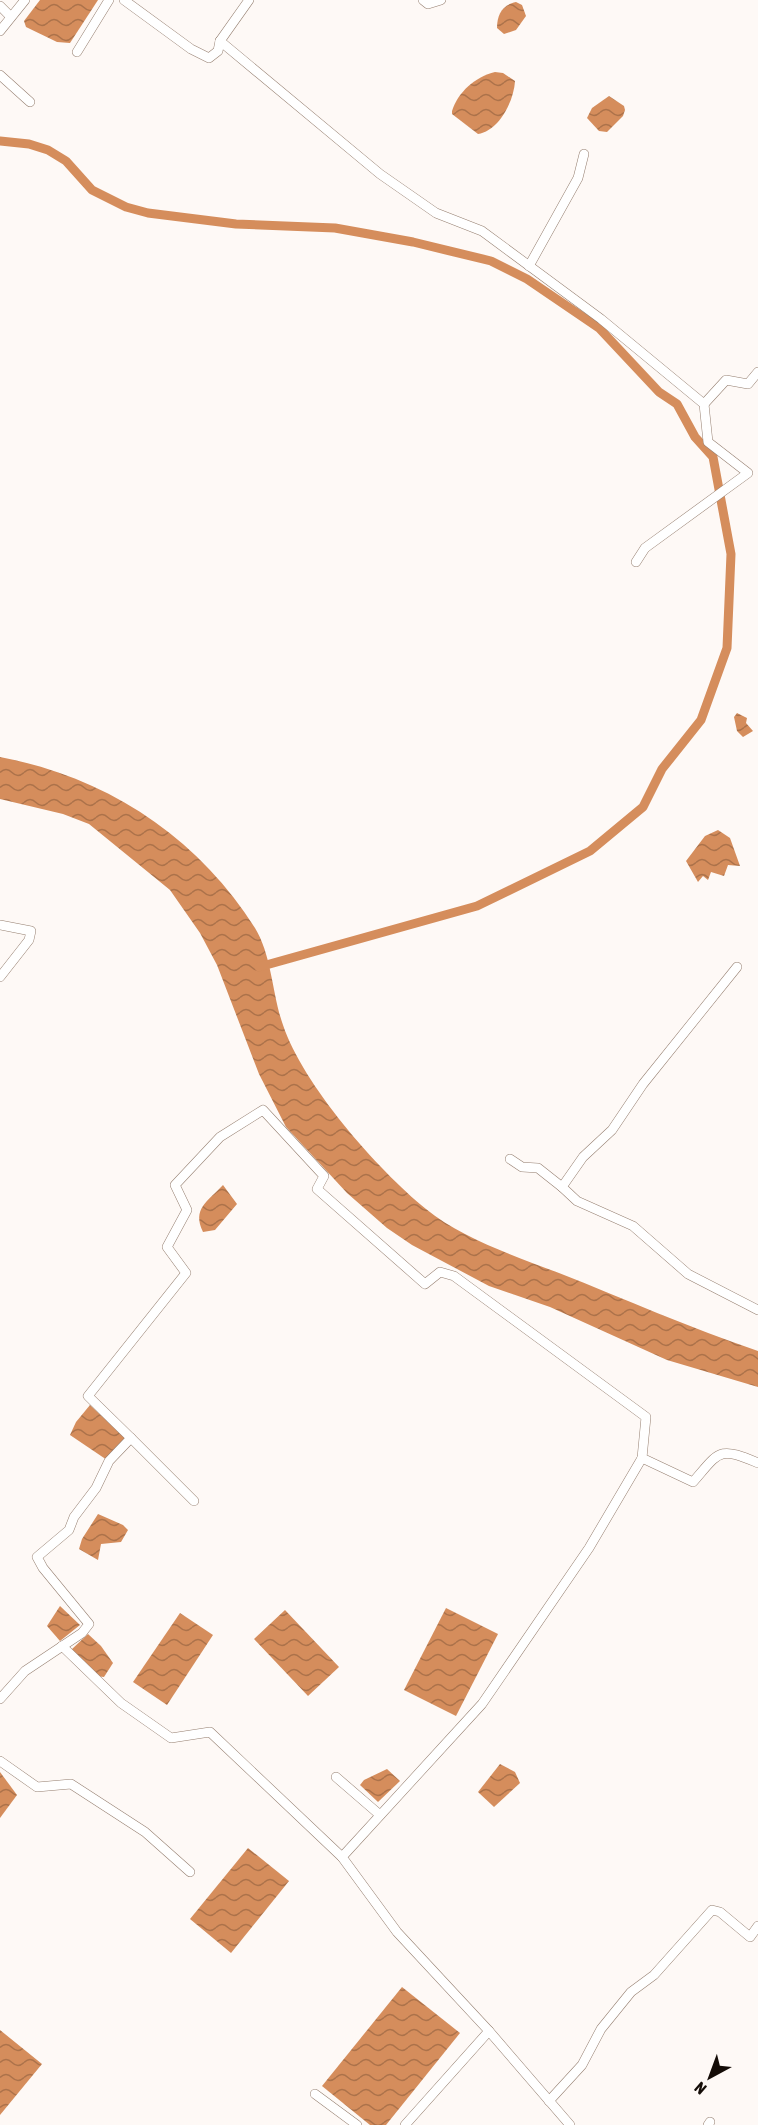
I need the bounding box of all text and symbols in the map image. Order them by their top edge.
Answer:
north arrow [680,2047,740,2107]
text: N [691,2078,710,2098]

